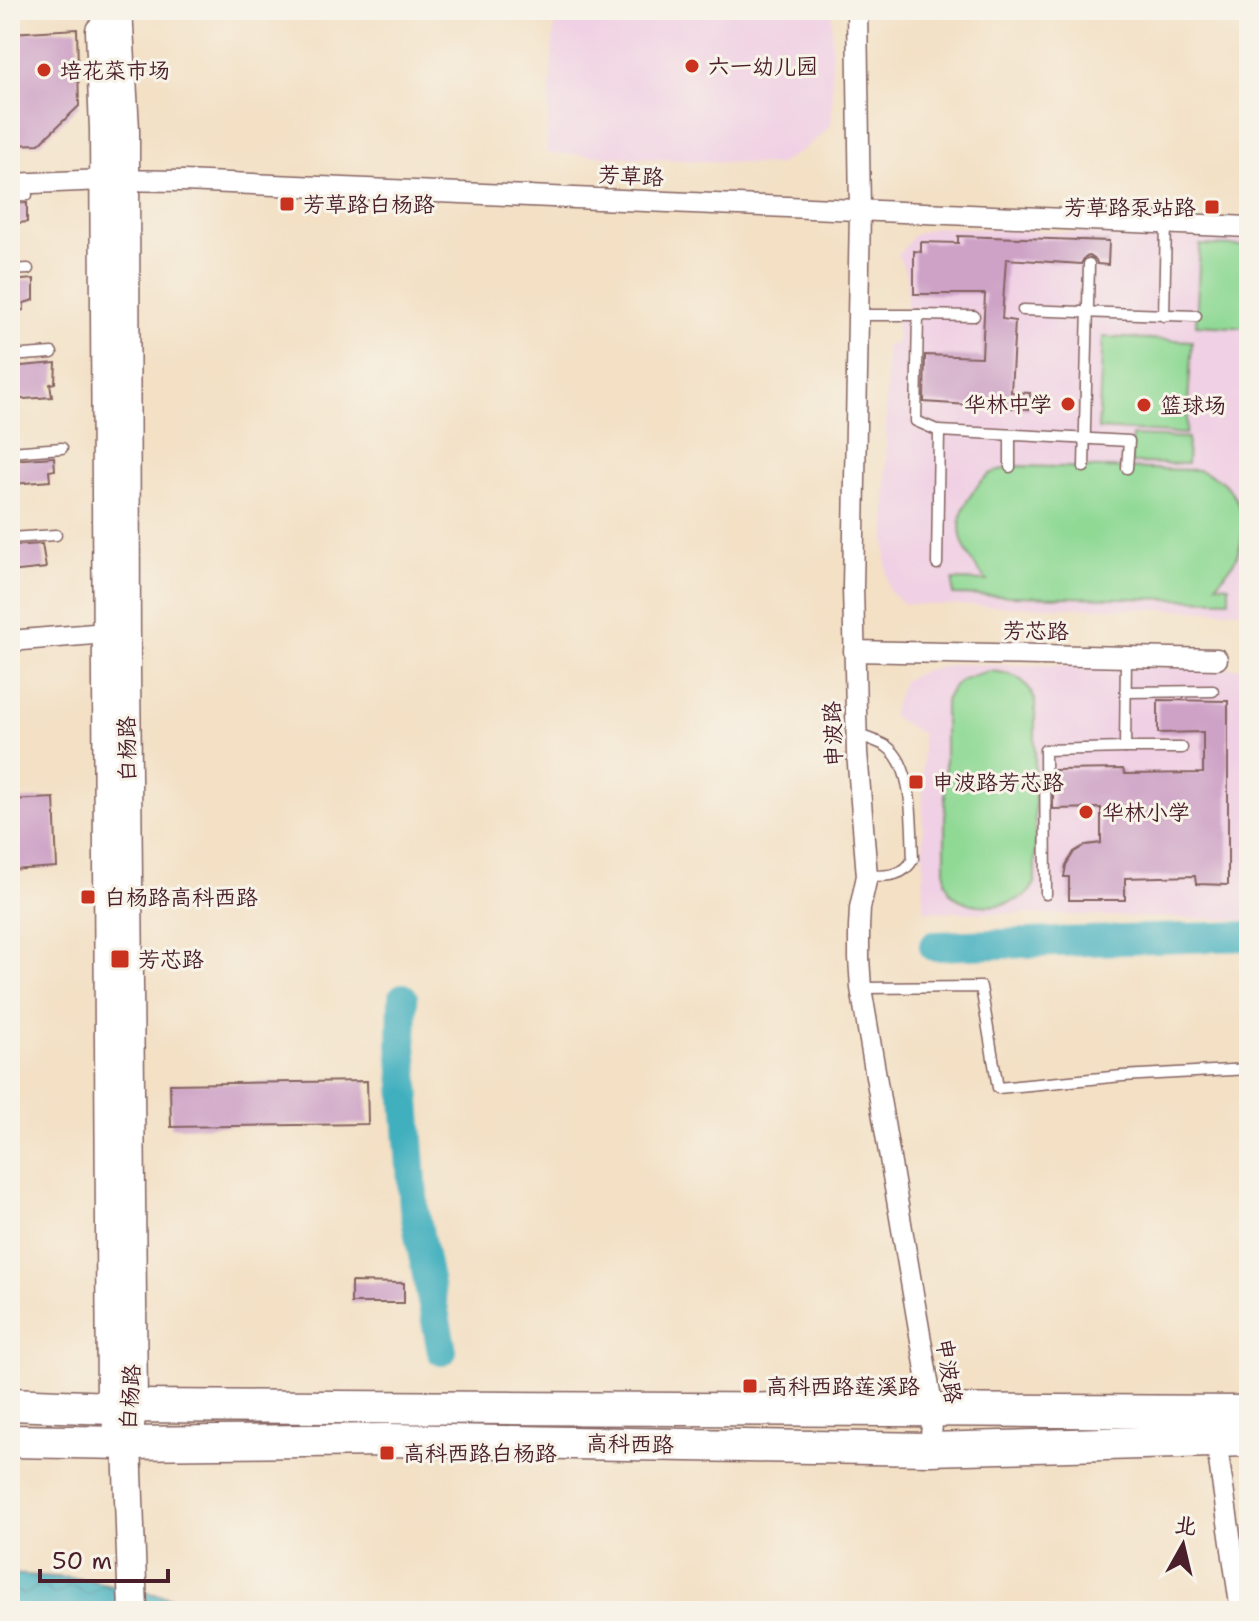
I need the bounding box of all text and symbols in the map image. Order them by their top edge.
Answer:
place label: 六一幼儿园 [708,52,818,81]
place label: 培花菜市场 [60,56,170,85]
marker: 六一幼儿园 [683,57,701,75]
marker: 培花菜市场 [35,61,53,79]
street label: 芳草路 [597,160,665,192]
place label: 芳草路白杨路 [303,190,435,219]
place label: 芳草路泵站路 [1064,193,1196,222]
marker: 芳草路白杨路 [278,195,296,213]
marker: 芳草路泵站路 [1203,198,1221,216]
place label: 华林中学 [964,390,1052,419]
place label: 篮球场 [1160,391,1226,420]
marker: 华林中学 [1059,395,1077,413]
marker: 篮球场 [1135,396,1153,414]
street label: 芳芯路 [1003,616,1069,646]
street label: 申波路 [817,701,849,767]
street label: 白杨路 [112,716,142,782]
place label: 申波路芳芯路 [932,768,1064,797]
marker: 申波路芳芯路 [907,773,925,791]
place label: 华林小学 [1102,798,1190,827]
marker: 华林小学 [1077,803,1095,821]
place label: 白杨路高科西路 [104,883,258,912]
marker: 白杨路高科西路 [79,888,97,906]
place label: 芳芯路 [138,945,204,974]
marker: 芳芯路 [109,948,131,970]
street label: 申波路 [930,1336,968,1406]
street label: 白杨路 [113,1363,147,1431]
place label: 高科西路莲溪路 [766,1372,920,1401]
marker: 高科西路莲溪路 [741,1377,759,1395]
street label: 高科西路 [586,1429,674,1459]
place label: 高科西路白杨路 [403,1439,557,1468]
marker: 高科西路白杨路 [378,1444,396,1462]
north arrow [1143,1505,1223,1585]
text: 北 [1173,1510,1199,1542]
scale bar [40,1533,168,1583]
text: 50 m [52,1545,112,1577]

